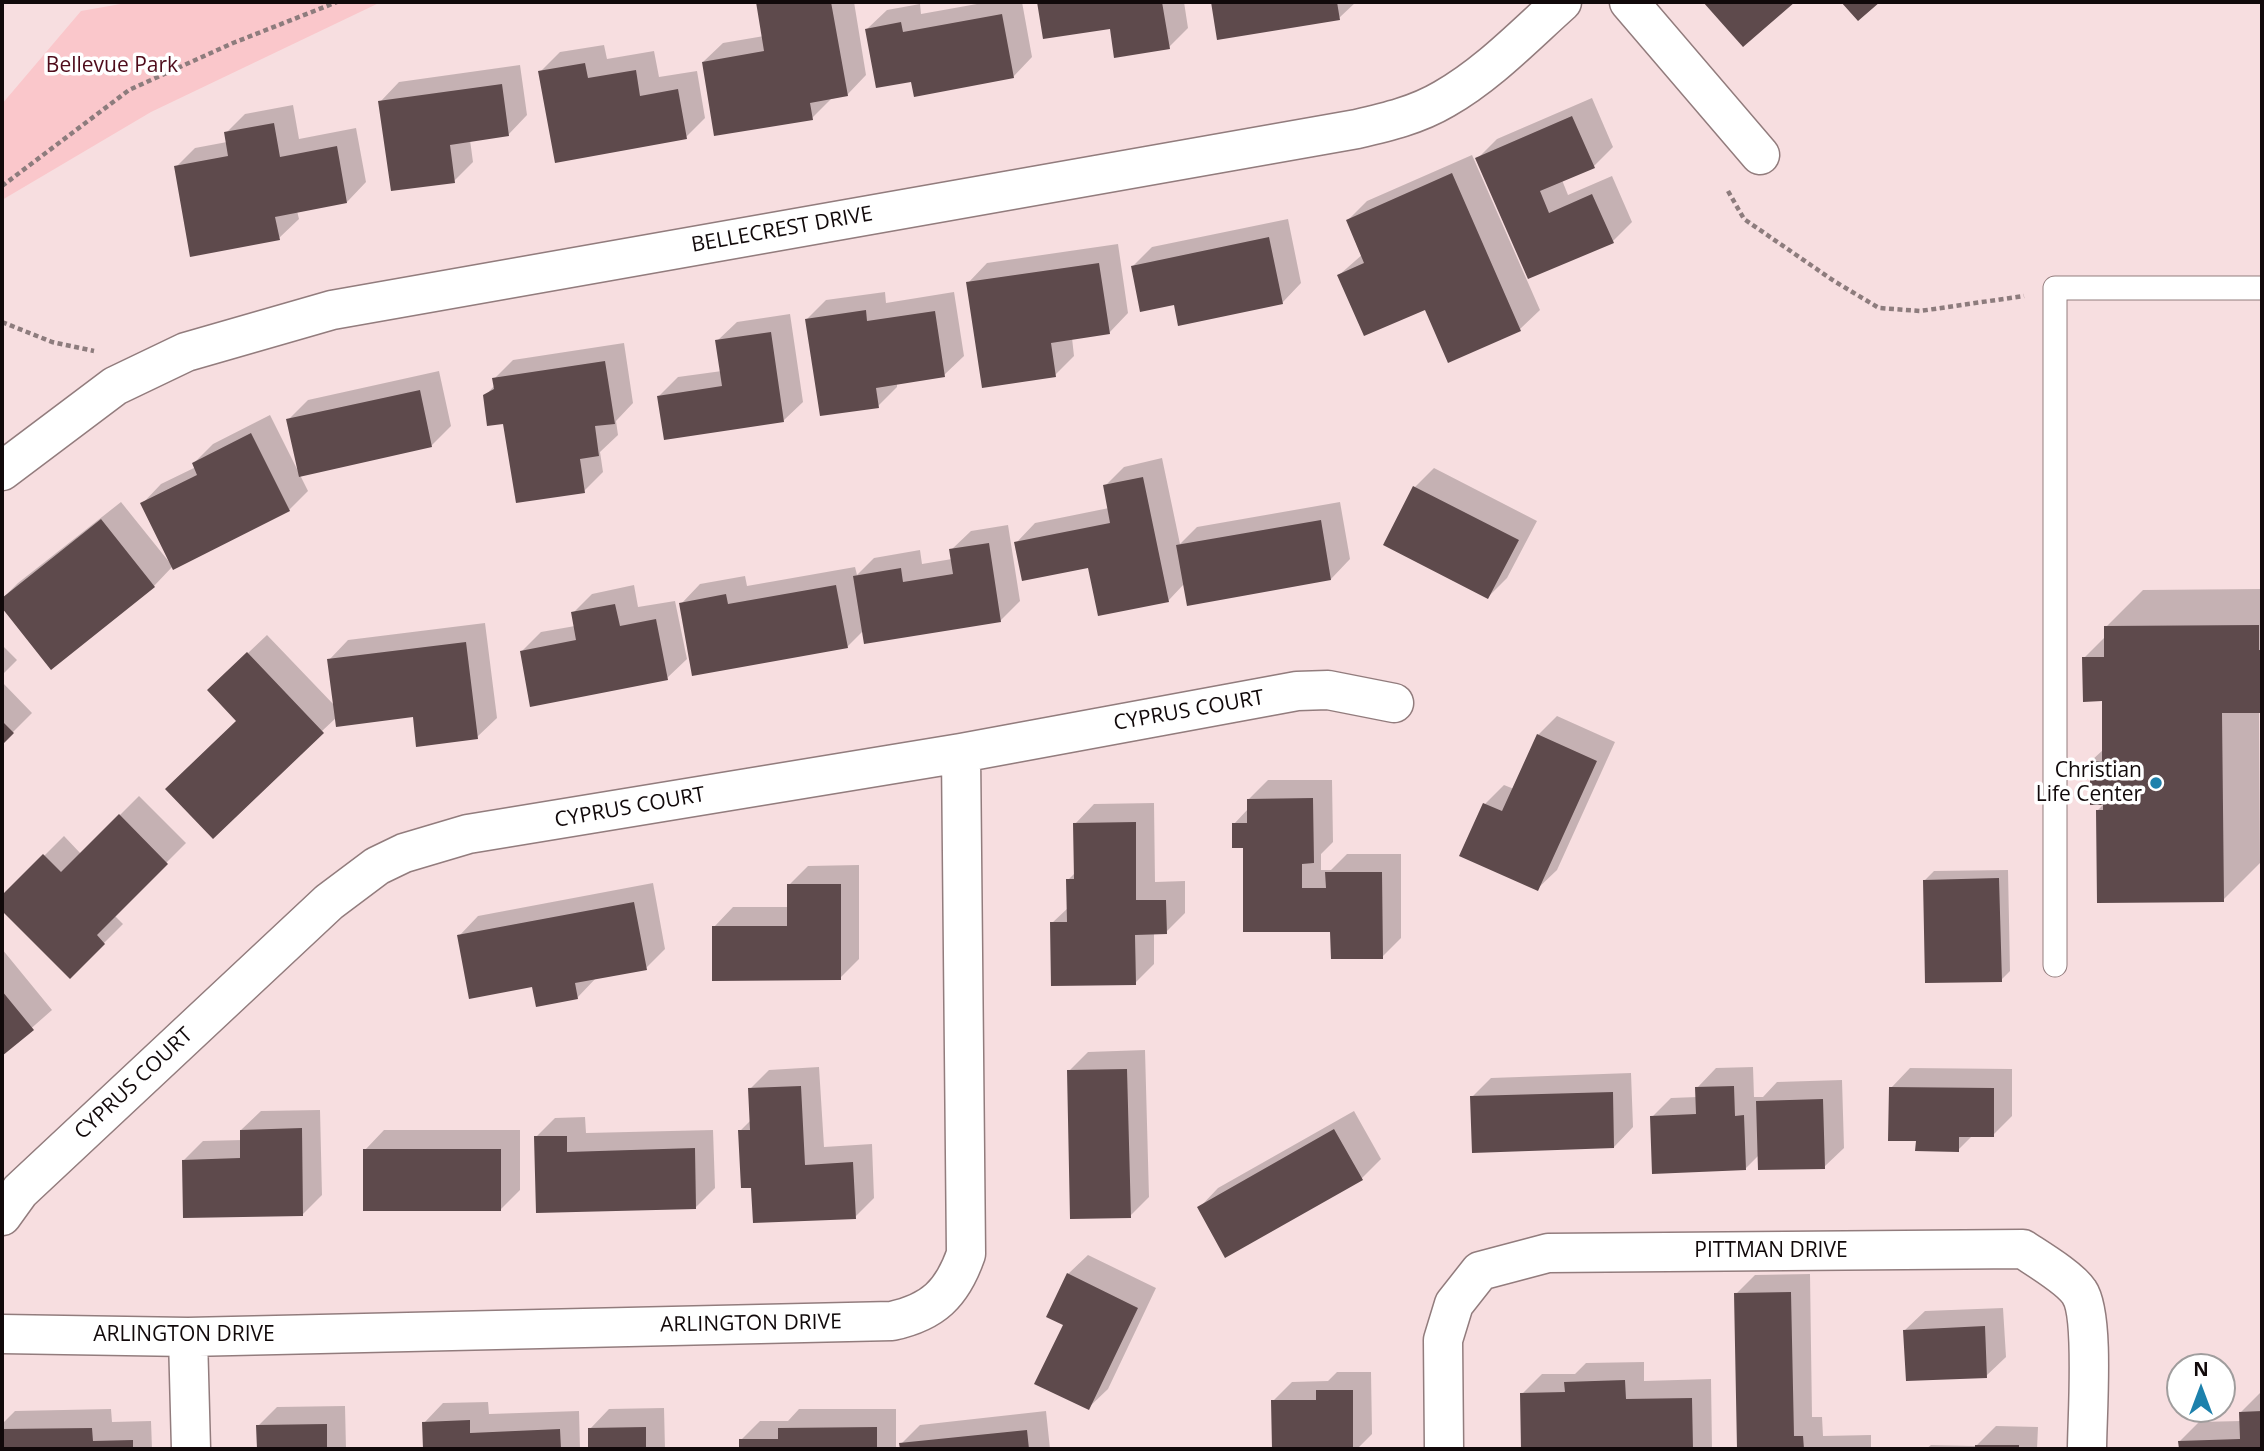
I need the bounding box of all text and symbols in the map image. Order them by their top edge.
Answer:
park label: Bellevue Park [46,53,178,79]
street label: BELLECREST DRIVE [689,202,875,258]
street label: CYPRUS COURT [1112,685,1266,737]
place label: Christian Life Center [2036,758,2142,808]
marker: Christian Life Center [2148,775,2164,791]
street label: CYPRUS COURT [553,782,707,834]
street label: CYPRUS COURT [70,1023,198,1145]
street label: PITTMAN DRIVE [1694,1238,1848,1264]
street label: ARLINGTON DRIVE [660,1310,842,1338]
street label: ARLINGTON DRIVE [93,1322,275,1348]
north arrow [2166,1353,2236,1423]
text: N [2193,1356,2209,1382]

